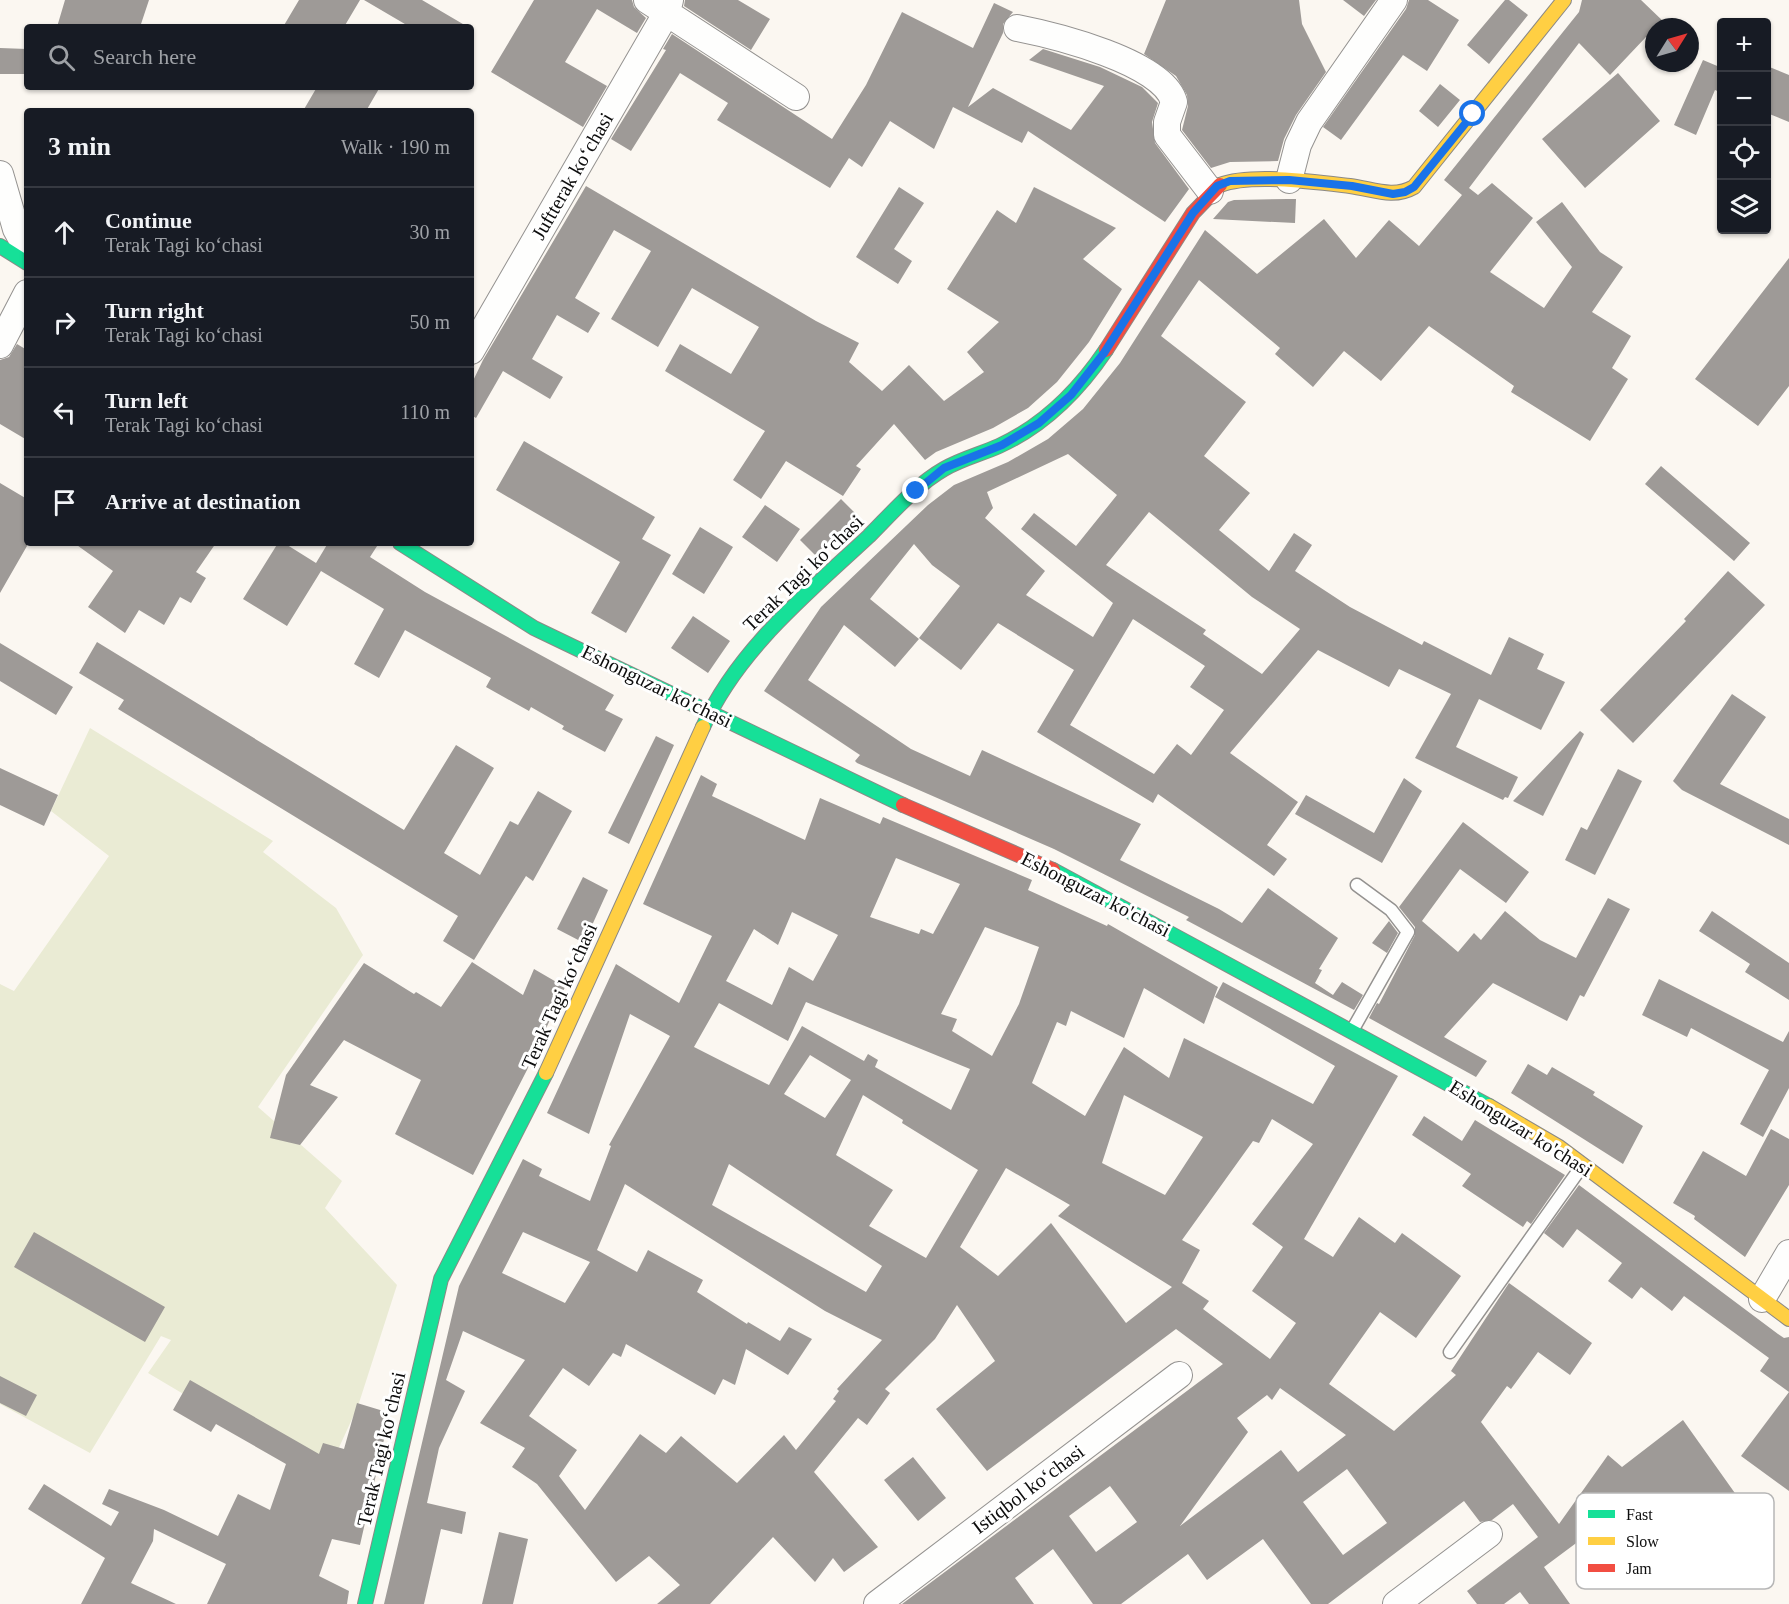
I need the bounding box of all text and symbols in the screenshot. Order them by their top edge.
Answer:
north arrow [1645,18,1699,72]
map controls [1717,18,1771,234]
button: + [1717,18,1771,72]
search box [24,24,474,90]
icon: search [45,41,78,74]
text: Search here [93,44,196,69]
button: − [1717,72,1771,126]
route start [1459,100,1485,126]
street label: Juftterak koʻchasi [527,108,617,243]
button: locate [1717,126,1771,180]
text: 3 min [48,132,111,161]
text: Walk · 190 m [341,136,450,158]
button: layers [1717,180,1771,234]
text: Continue [105,208,192,233]
icon: ahead [48,216,81,249]
text: 30 m [409,221,450,243]
text: Terak Tagi koʻchasi [105,234,263,256]
text: Turn right [105,298,204,323]
icon: right [48,306,81,339]
text: 50 m [409,311,450,333]
text: Terak Tagi koʻchasi [105,324,263,346]
text: Turn left [105,388,188,413]
icon: left [48,396,81,429]
text: 110 m [400,401,450,423]
text: Terak Tagi koʻchasi [105,414,263,436]
route end [902,477,928,503]
icon: arrive [48,486,81,519]
text: Arrive at destination [105,489,301,514]
street label: Terak Tagi koʻchasi [739,510,868,636]
street label: Eshonguzar ko'chasi [578,640,736,733]
street label: Eshonguzar ko'chasi [1017,847,1174,942]
street label: Terak Tagi koʻchasi [517,919,602,1073]
street label: Eshonguzar ko'chasi [1445,1075,1597,1182]
street label: Terak Tagi koʻchasi [353,1369,411,1529]
street label: Istiqbol koʻchasi [968,1440,1089,1539]
legend [1576,1493,1774,1589]
text: Fast [1626,1506,1653,1523]
text: Slow [1626,1533,1659,1550]
text: Jam [1626,1560,1652,1577]

